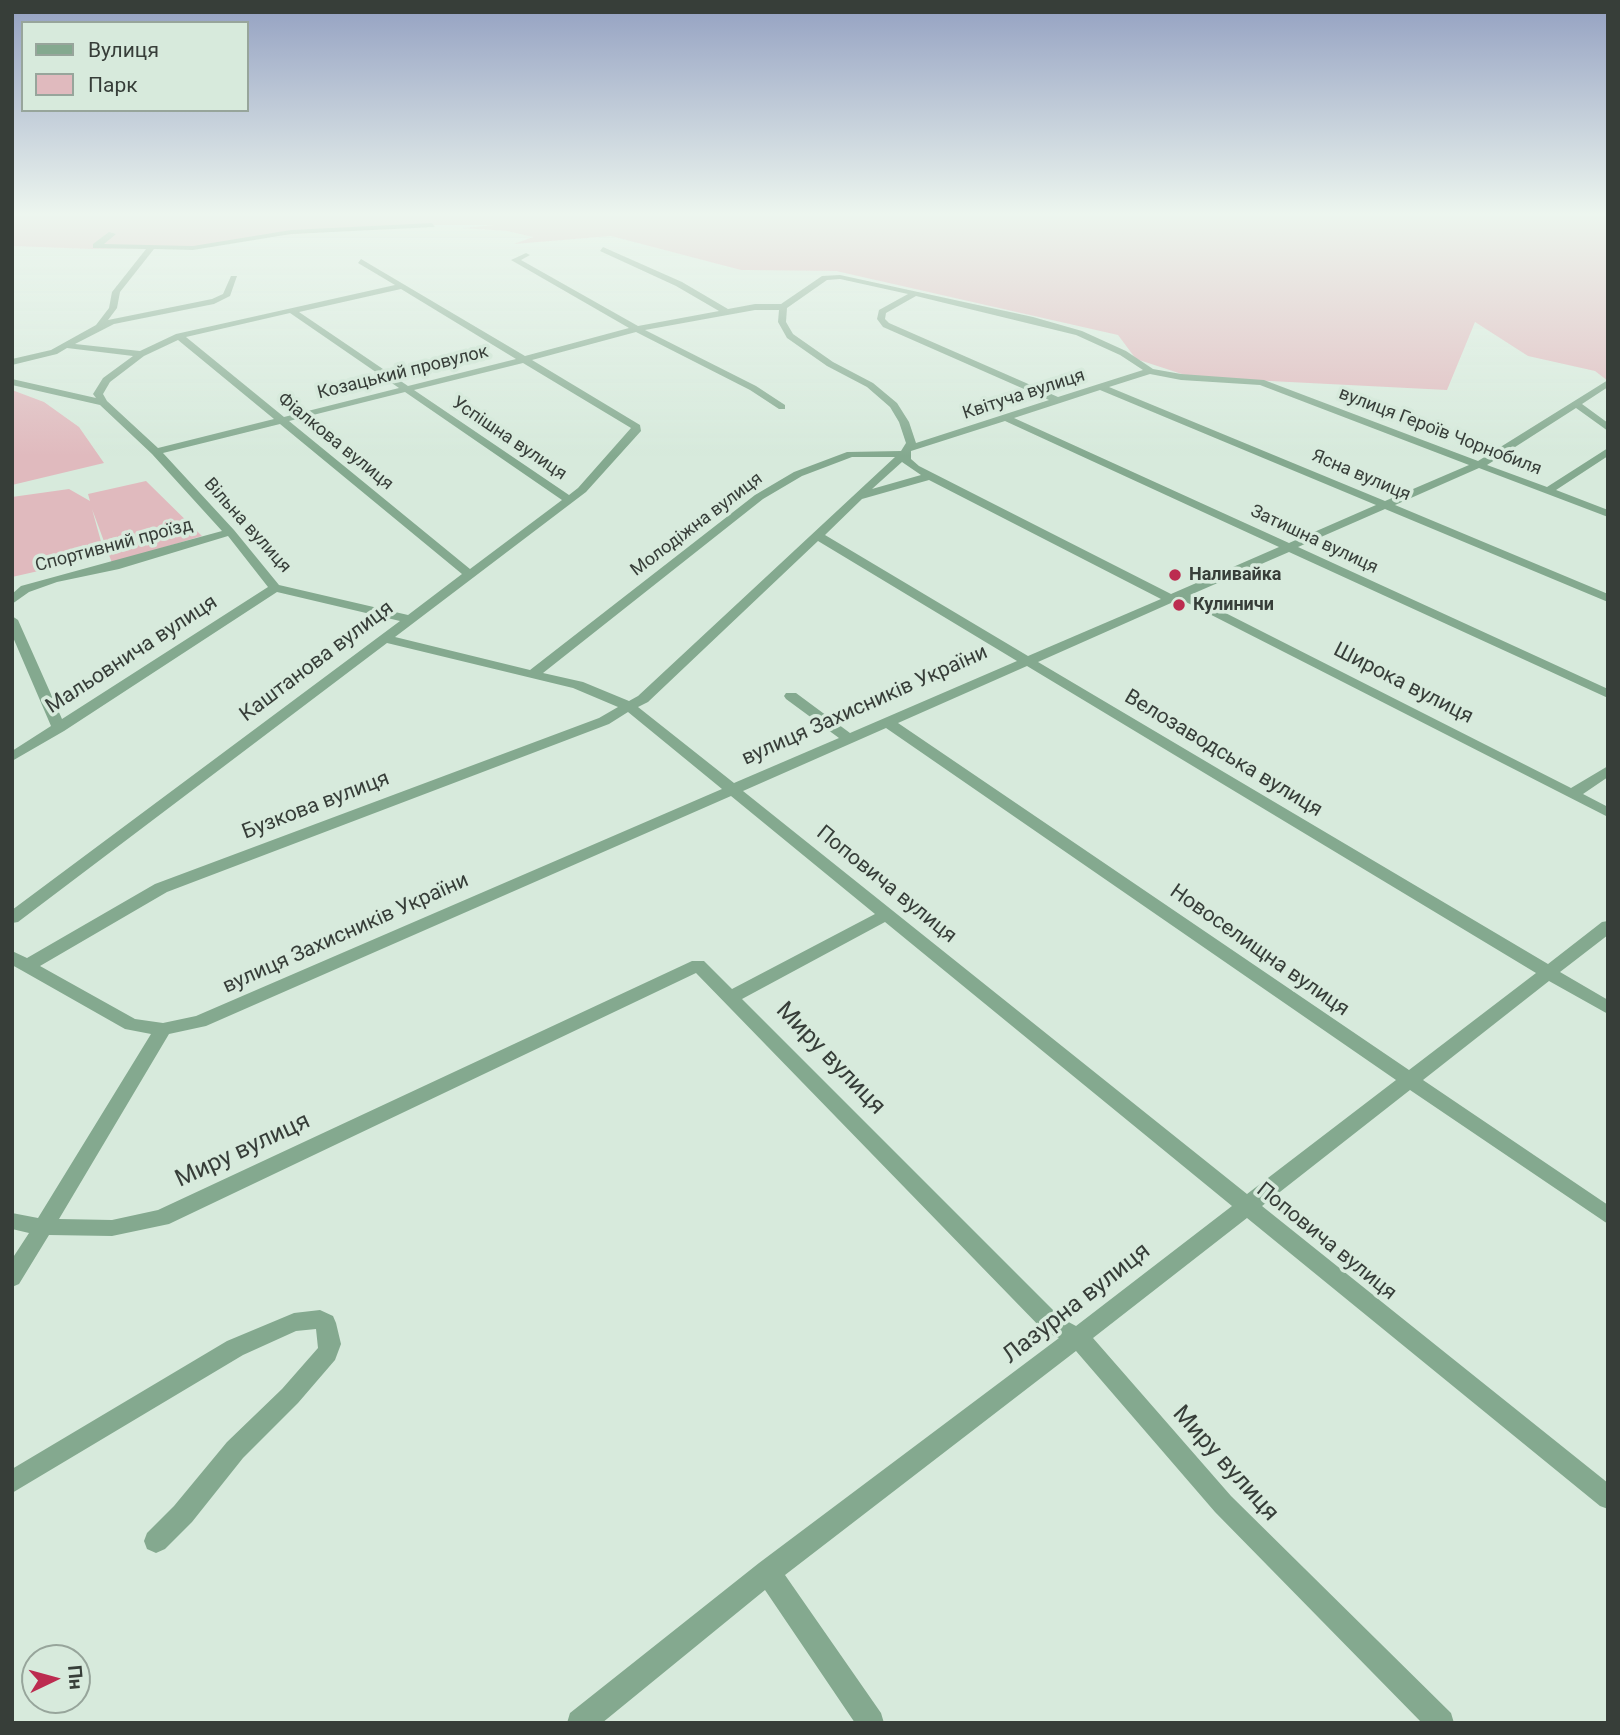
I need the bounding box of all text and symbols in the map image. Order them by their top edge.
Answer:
legend [21,21,248,112]
text: Вулиця [88,38,159,62]
text: Парк [88,73,138,97]
street label: Козацький провулок [315,341,491,405]
street label: Квітуча вулиця [960,365,1088,425]
street label: вулиця Героїв Чорнобиля [1335,383,1545,481]
street label: Фіалкова вулиця [273,389,397,495]
street label: Успішна вулиця [447,393,571,485]
street label: Ясна вулиця [1308,445,1414,507]
street label: Молодіжна вулиця [627,468,767,582]
street label: Вільна вулиця [199,474,295,578]
street label: Затишна вулиця [1247,501,1381,579]
street label: Спортивний проїзд [33,515,195,577]
place label: Наливайка [1189,564,1282,586]
marker: Наливайка [1167,567,1183,583]
street label: Мальовнича вулиця [42,590,222,720]
place label: Кулиничи [1193,594,1274,616]
street label: Каштанова вулиця [235,596,399,728]
marker: Кулиничи [1171,597,1187,613]
street label: Широка вулиця [1329,638,1477,730]
street label: вулиця Захисників України [738,640,992,772]
street label: Велозаводська вулиця [1119,685,1327,823]
street label: Бузкова вулиця [239,766,393,846]
street label: Поповича вулиця [811,821,961,949]
street label: вулиця Захисників України [219,868,473,1000]
street label: Новоселищна вулиця [1164,880,1354,1022]
street label: Миру вулиця [769,997,891,1121]
street label: Миру вулиця [171,1107,315,1195]
street label: Поповича вулиця [1251,1178,1401,1306]
street label: Лазурна вулиця [997,1237,1157,1371]
street label: Миру вулиця [1166,1400,1284,1528]
north arrow [21,1644,91,1714]
text: Пн [63,1664,88,1690]

